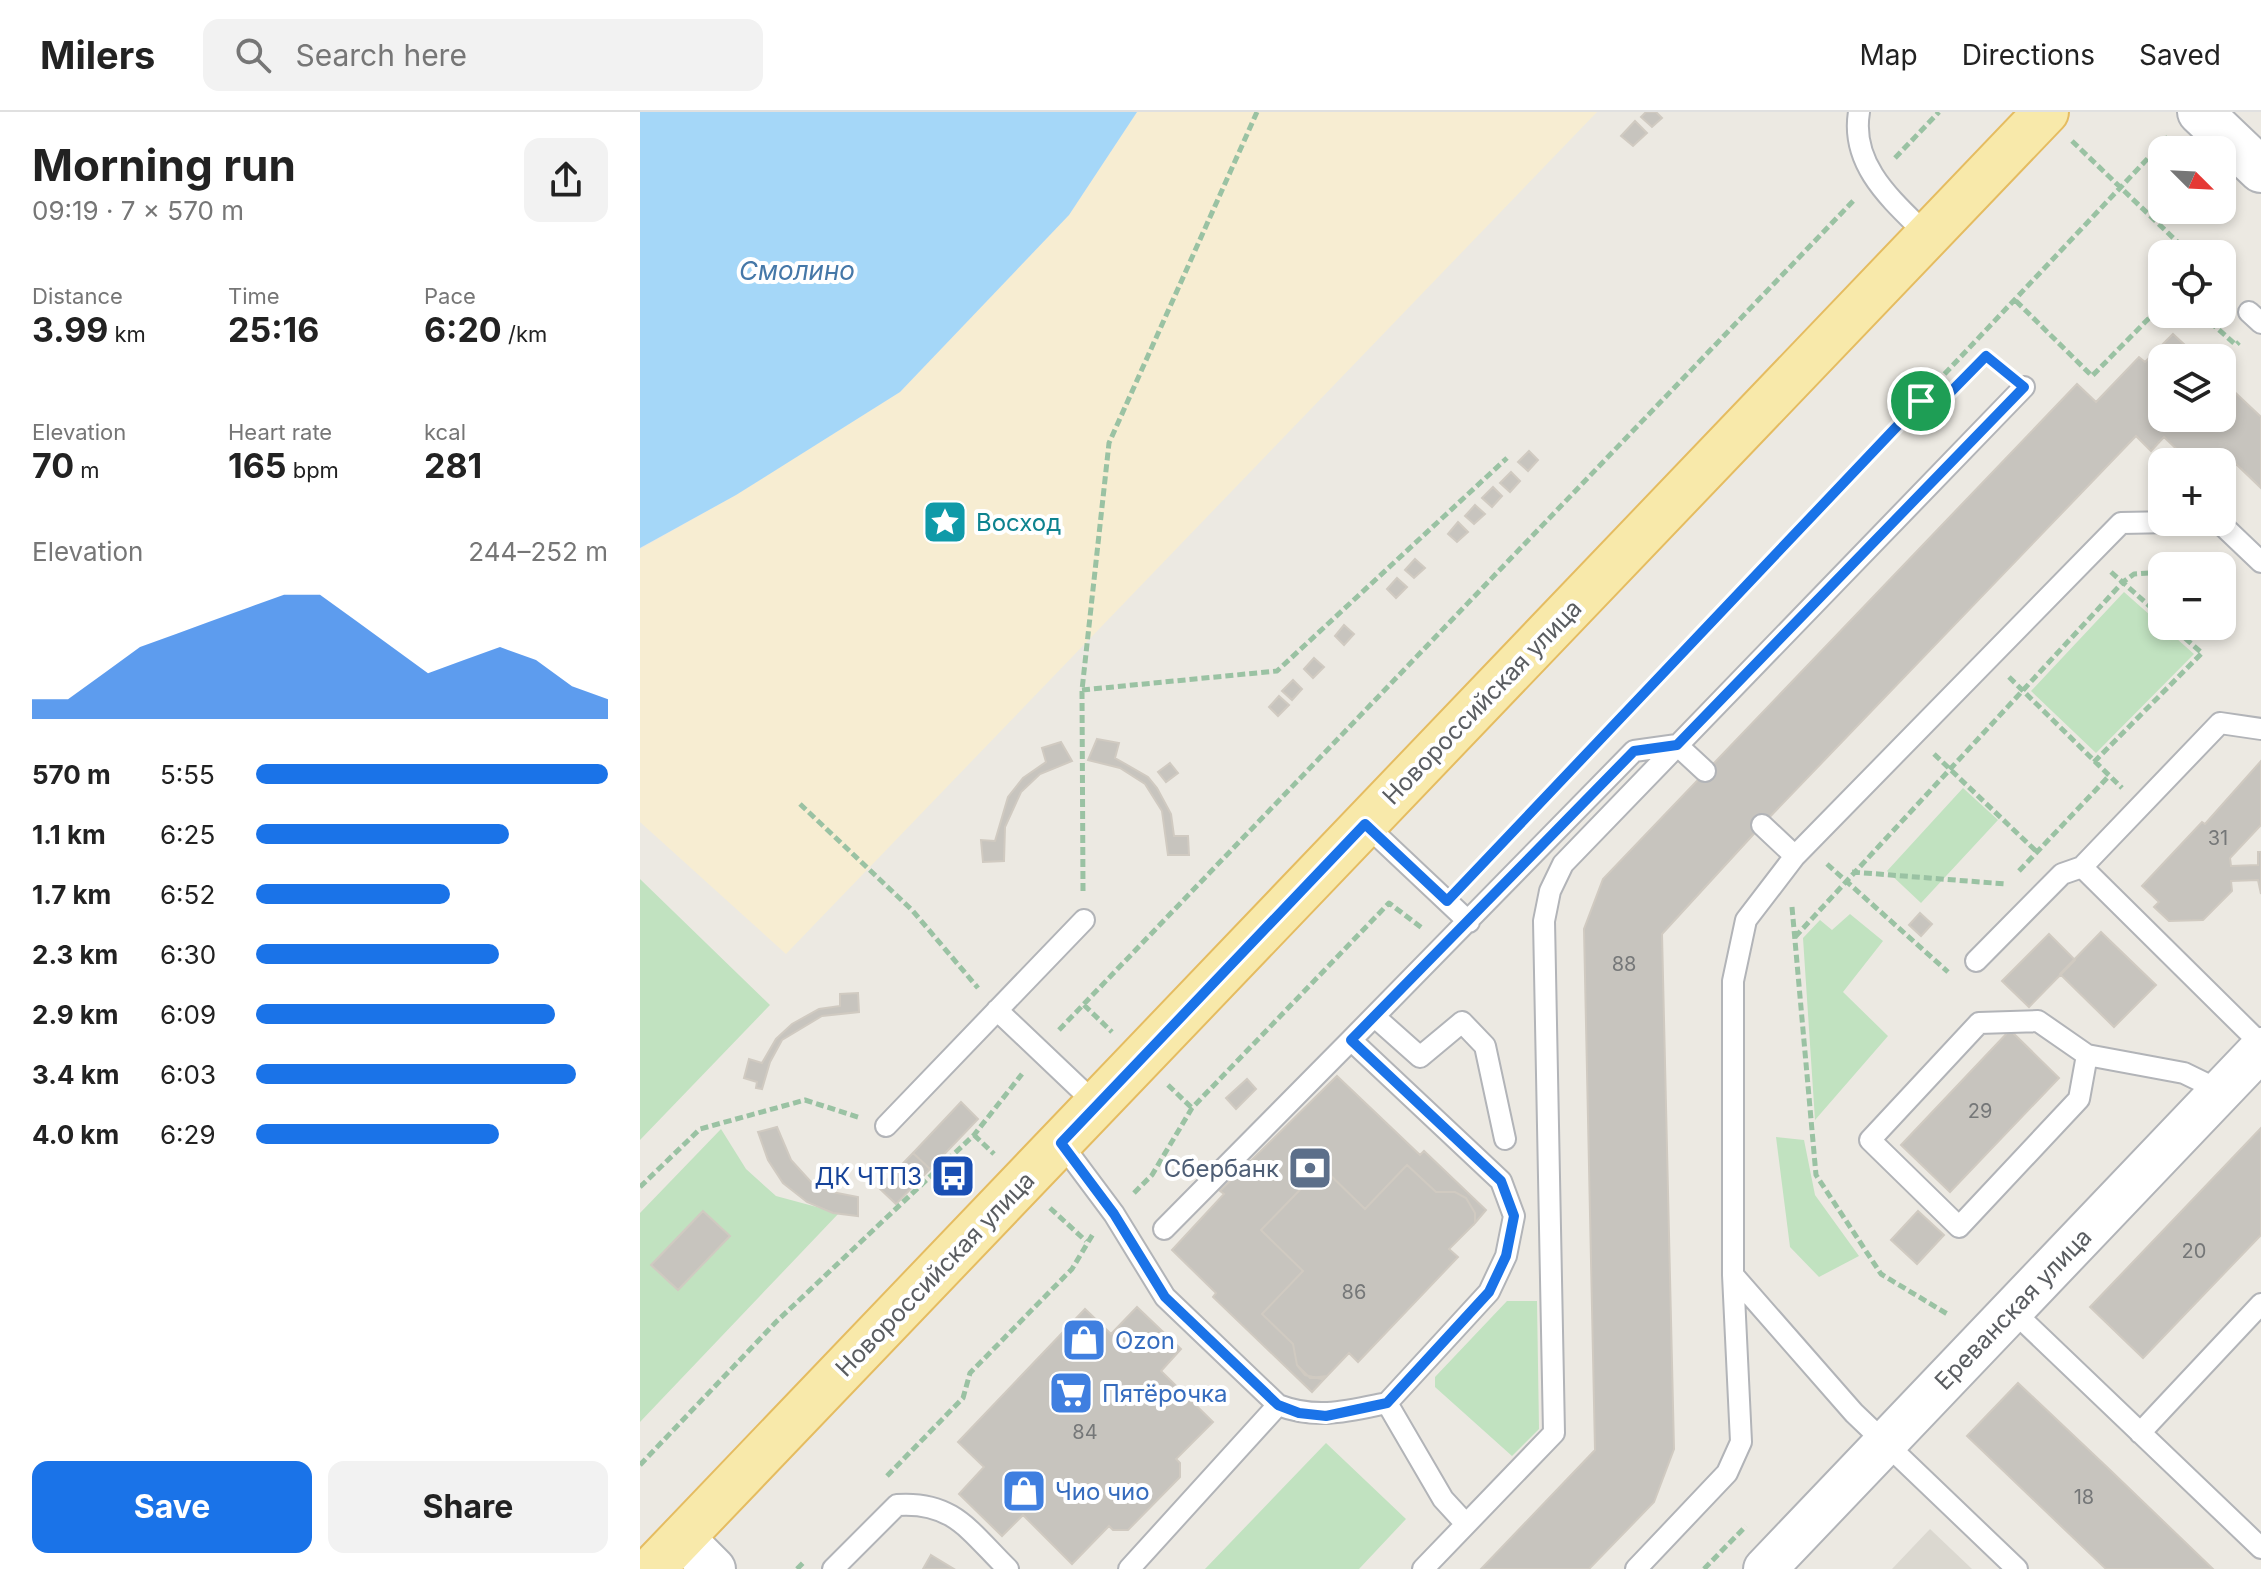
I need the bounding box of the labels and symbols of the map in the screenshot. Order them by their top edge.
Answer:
north arrow [2148,136,2236,224]
water label: Смолино [739,255,855,286]
pin [1887,367,1955,435]
place icon: Восход [921,498,969,546]
place label: Восход [976,508,1061,537]
street label: Новороссийская улица [1377,594,1587,810]
house number: 31 [2208,826,2228,850]
house number: 88 [1612,952,1636,976]
house number: 29 [1968,1099,1992,1123]
bank icon: Сбербанк [1286,1144,1334,1192]
bus stop icon: ДК ЧТПЗ [929,1152,977,1200]
place label: Сбербанк [1164,1154,1279,1183]
place label: ДК ЧТПЗ [815,1162,922,1191]
street label: Новороссийская улица [830,1166,1040,1382]
street label: Ереванская улица [1929,1222,2097,1396]
house number: 20 [2182,1239,2206,1263]
house number: 86 [1342,1280,1366,1304]
shop icon: Ozon [1060,1316,1108,1364]
place label: Ozon [1115,1326,1175,1355]
supermarket icon: Пятёрочка [1047,1369,1095,1417]
place label: Пятёрочка [1102,1379,1228,1408]
house number: 84 [1072,1420,1098,1444]
shop icon: Чио чио [1000,1467,1048,1515]
place label: Чио чио [1055,1477,1150,1506]
house number: 18 [2074,1485,2094,1509]

